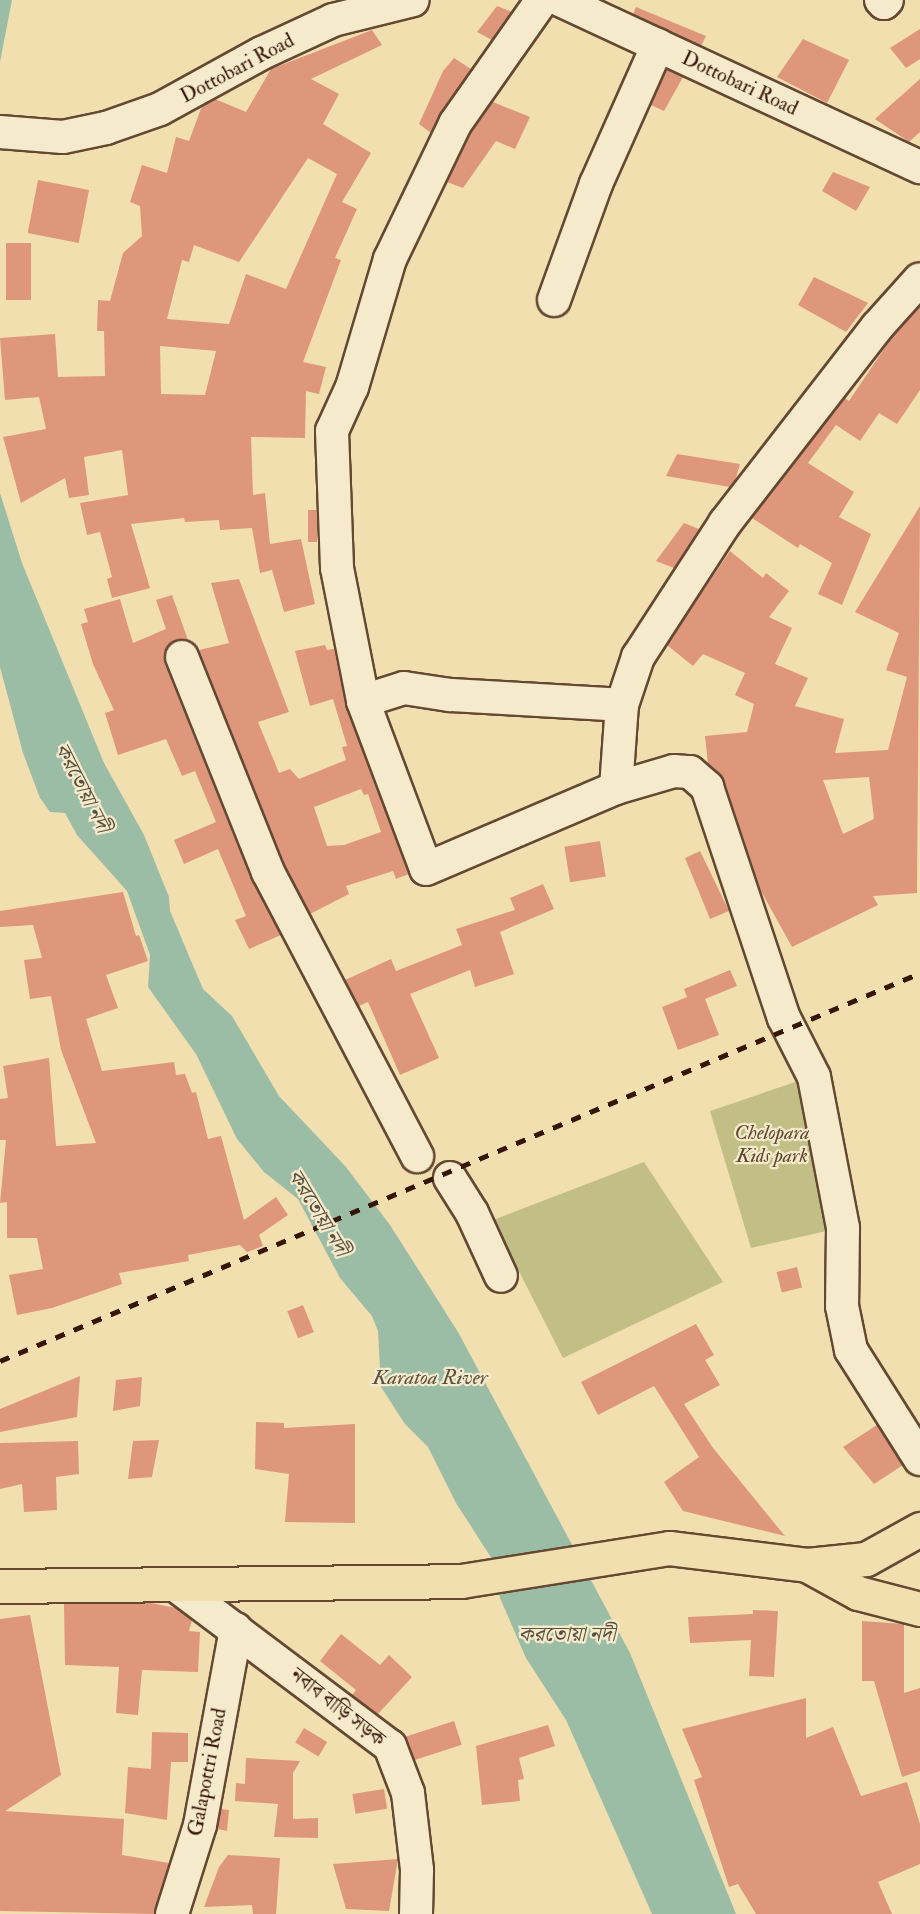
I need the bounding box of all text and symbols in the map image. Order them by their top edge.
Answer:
street label: Dottobari Road [176,28,298,108]
street label: Dottobari Road [678,46,802,120]
water label: করতোয়া নদী [49,739,115,837]
park label: Chelopara Kids park [734,1120,810,1167]
water label: করতোয়া নদী [282,1165,354,1261]
water label: Karatoa River [372,1365,488,1391]
water label: করতোয়া নদী [519,1622,615,1648]
street label: নবাব বাড়ি সড়ক [286,1663,390,1751]
street label: Galapottri Road [183,1706,231,1838]

